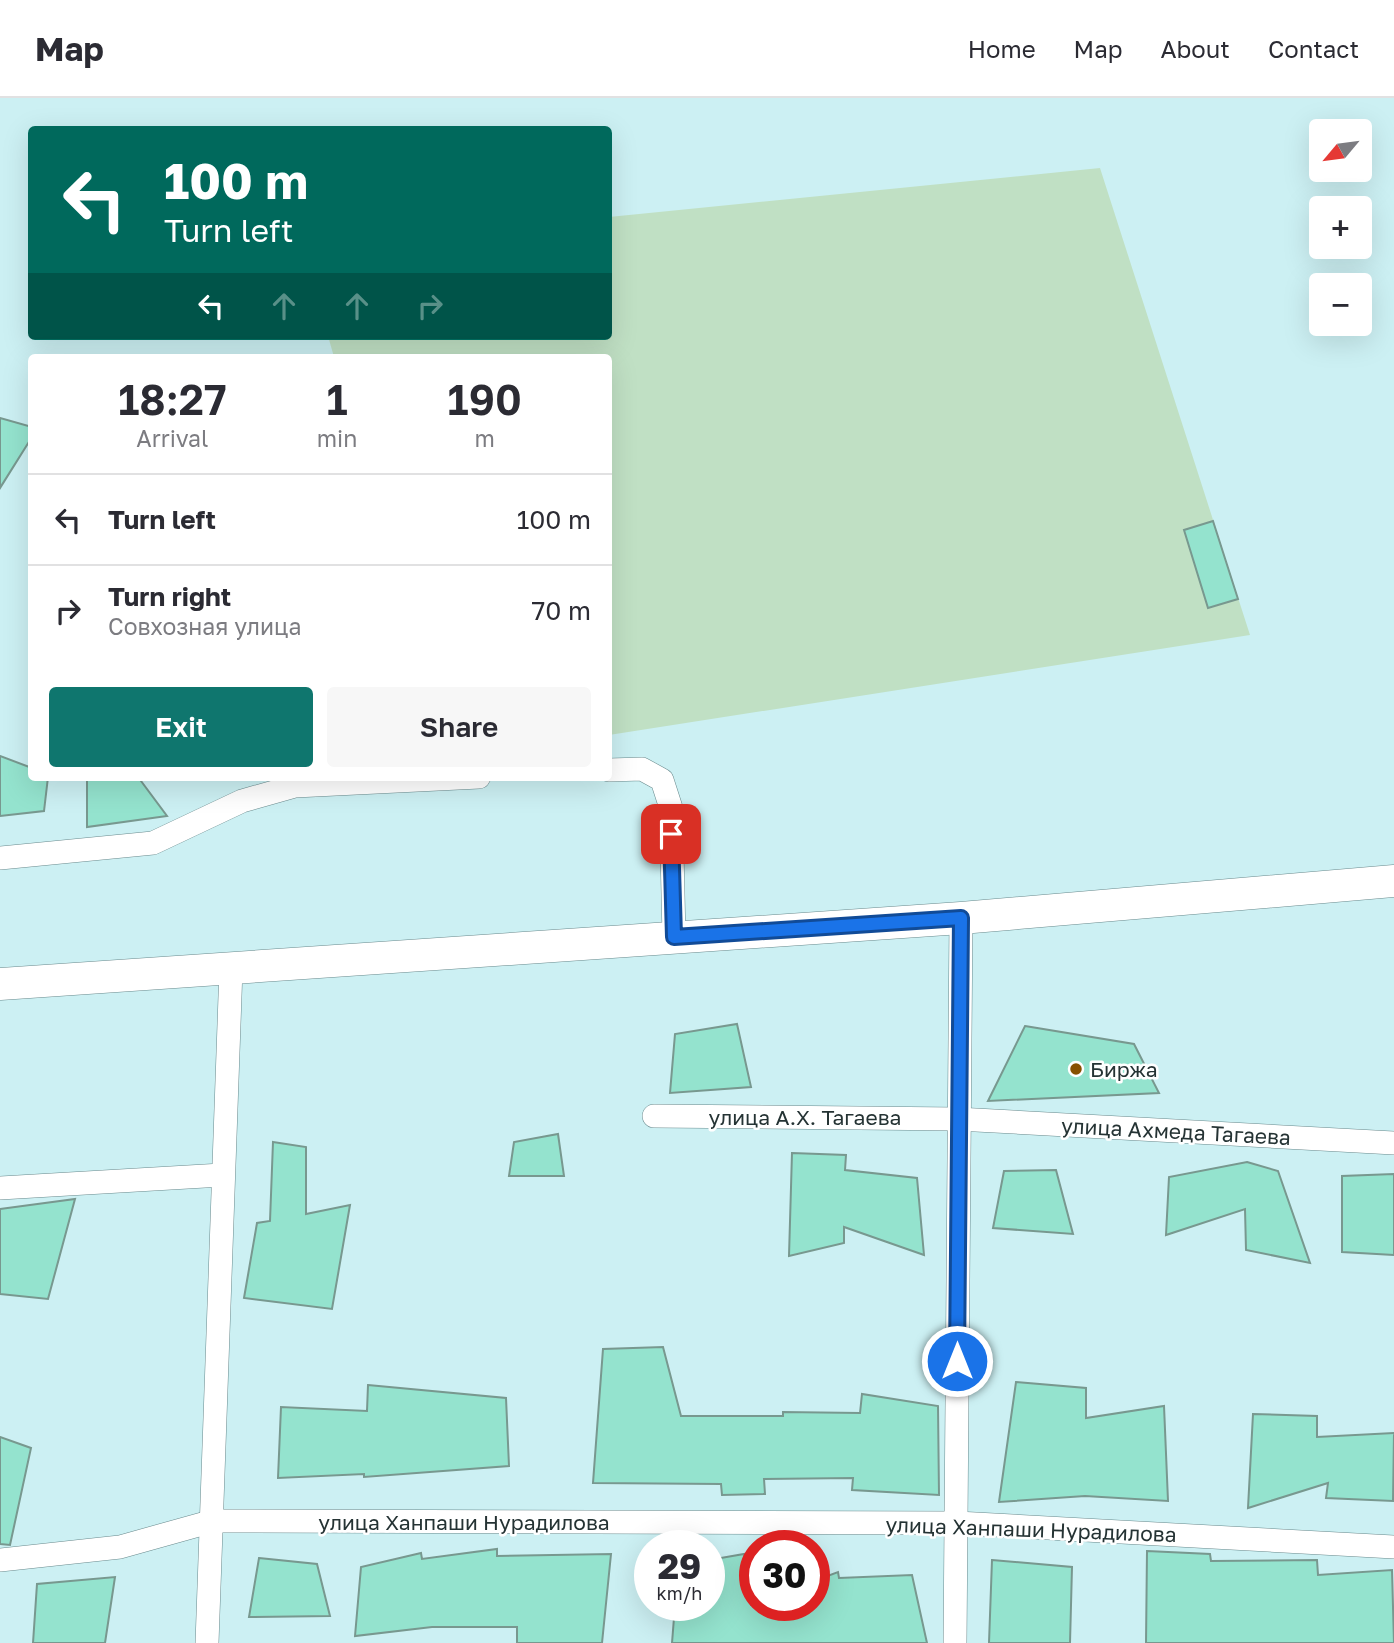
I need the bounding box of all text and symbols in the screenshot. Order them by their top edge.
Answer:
text: Map [35,29,104,68]
text: Home [968,34,1036,63]
text: Map [1074,34,1123,63]
text: About [1161,34,1230,63]
text: Contact [1268,34,1359,63]
north arrow [1309,119,1372,182]
map controls [1309,119,1372,336]
text: 100 m [164,151,308,210]
icon: left [49,154,140,245]
button: + [1309,196,1372,259]
text: Turn left [164,211,293,249]
button: − [1309,273,1372,336]
icon: left [192,287,230,325]
icon: ahead [265,287,303,325]
icon: ahead [338,287,376,325]
icon: right [411,287,449,325]
text: 18:27 [118,374,227,424]
text: 1 [327,374,348,424]
text: 190 [448,374,522,424]
text: Arrival [136,424,208,452]
text: min [317,424,357,452]
text: m [475,424,495,452]
icon: left [49,501,87,539]
text: Turn left [108,504,216,535]
text: 100 m [517,504,591,535]
text: Turn right [108,581,231,612]
icon: right [49,592,87,630]
text: 70 m [532,595,591,626]
text: Совхозная улица [108,612,302,640]
button: Exit [49,687,313,767]
button: Share [327,687,591,767]
pin [641,804,701,864]
icon: arrive [652,815,690,853]
place label: Биржа [1090,1056,1158,1082]
marker: Биржа [1068,1061,1084,1077]
street label: улица А.Х. Тагаева [709,1104,901,1130]
street label: улица Ахмеда Тагаева [1061,1112,1291,1150]
position arrow [920,1324,994,1398]
street label: улица Ханпаши Нурадилова [318,1509,610,1535]
street label: улица Ханпаши Нурадилова [885,1511,1177,1547]
speed limit sign: 30 [739,1530,830,1621]
text: 29 [658,1545,701,1587]
text: km/h [657,1582,702,1604]

